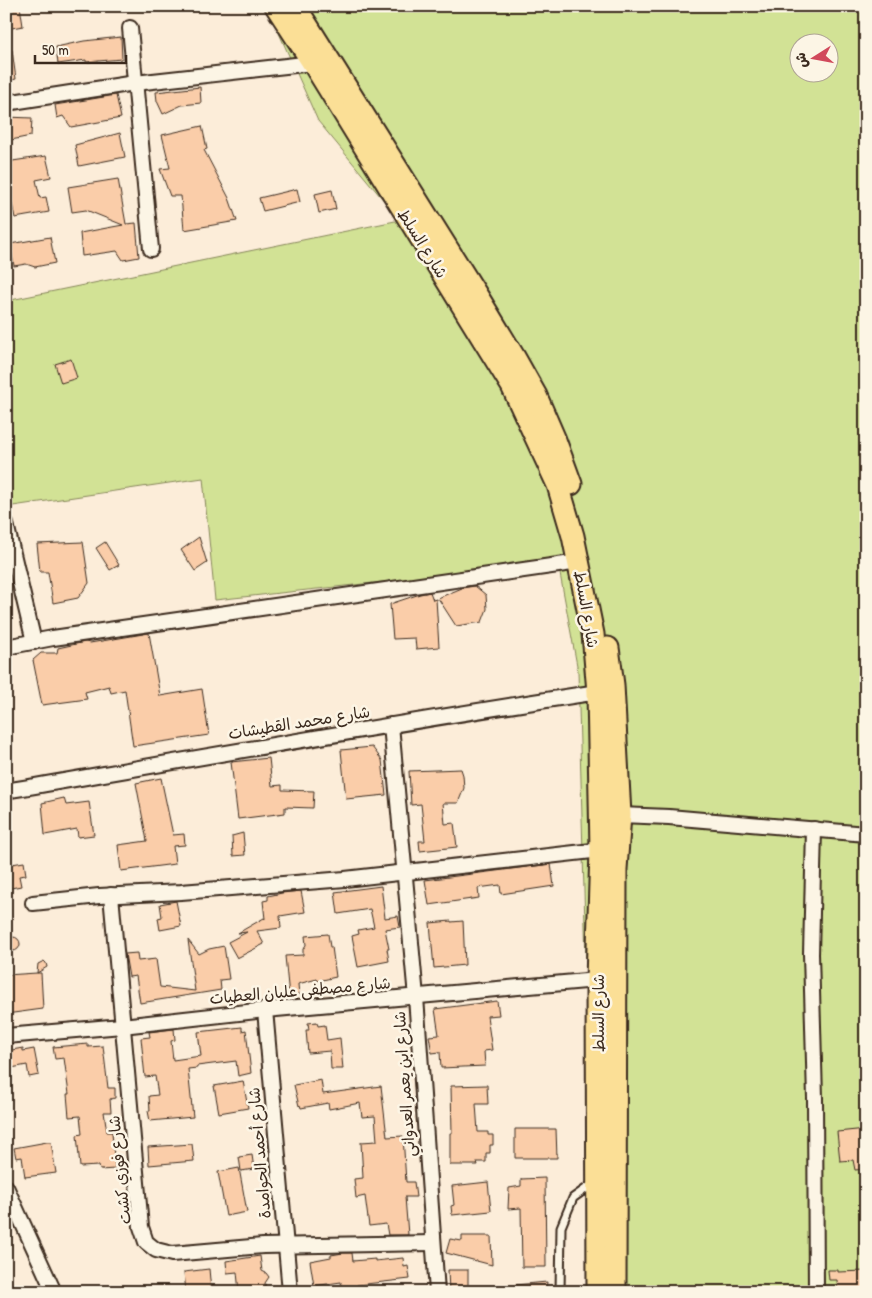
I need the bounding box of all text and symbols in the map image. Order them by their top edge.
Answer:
scale bar [35,32,126,64]
north arrow [790,32,840,82]
text: 50 m [42,39,69,60]
text: ش [790,51,812,70]
street label: شارع السلط [392,204,453,283]
street label: شارع السلط [568,568,605,650]
street label: شارع محمد القطيشات [227,700,372,745]
street label: شارع مصطفى عليان العطيات [209,971,392,1010]
street label: شارع السلط [587,974,610,1052]
street label: شارع ابن يعمر العدواني [388,1010,424,1158]
street label: شارع أحمد الحوامدة [242,1086,277,1220]
street label: شارع فوزي كشت [102,1114,137,1225]

